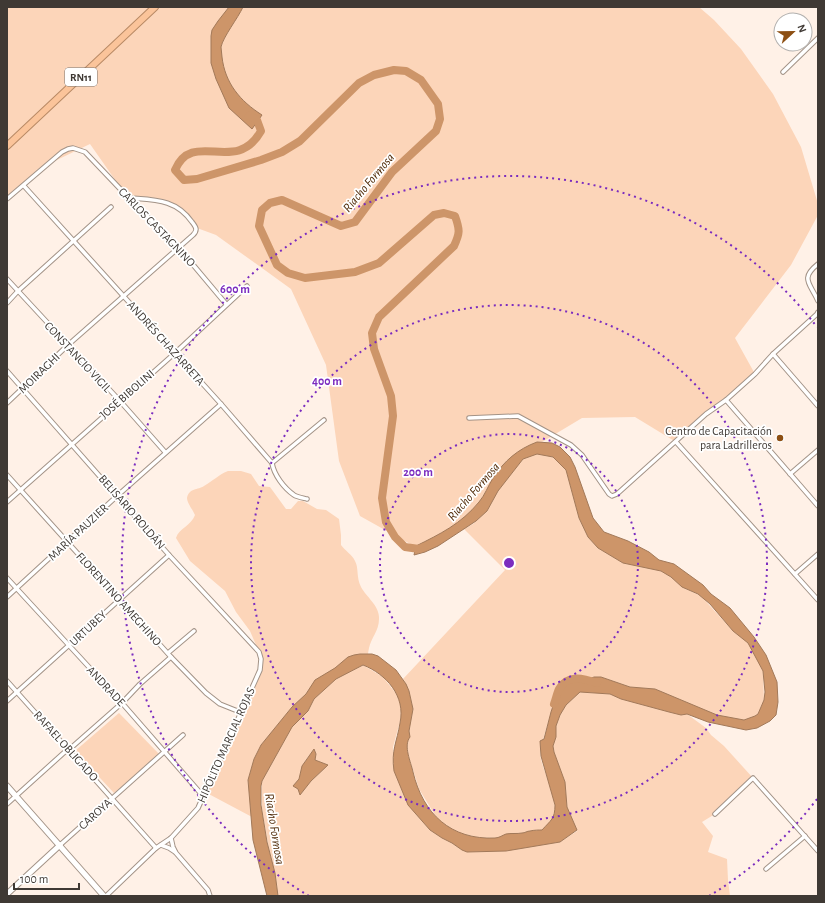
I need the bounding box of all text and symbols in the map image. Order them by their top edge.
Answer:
north arrow [773,12,813,52]
text: N [795,23,808,34]
road number: RN11 [65,68,97,86]
water label: Riacho Formosa [341,151,397,215]
street label: CARLOS CASTAGNINO [116,185,198,269]
text: 600 m [220,283,250,295]
street label: ANDRÉS CHAZARRETA [125,298,208,388]
street label: CONSTANCIO VIGIL [42,319,114,395]
street label: MOIRAGHI [16,350,62,396]
street label: JOSÉ BIBOLINI [97,366,157,421]
text: 400 m [312,375,342,387]
place label: Centro de Capacitación para Ladrilleros [665,425,772,451]
marker: Centro de Capacitación para Ladrilleros [775,433,785,443]
water label: Riacho Formosa [445,460,503,523]
text: 200 m [403,466,433,478]
street label: BELISARIO ROLDÁN [97,472,168,551]
street label: MARÍA PAUZIER [45,500,111,563]
street label: FLORENTINO AMEGHINO [74,550,164,648]
centre of rings [502,556,516,570]
street label: URTUBEY [67,608,109,648]
street label: ANDRADE [85,664,128,709]
street label: HIPÓLITO MARCIAL ROJAS [194,685,257,805]
street label: RAFAEL OBLIGADO [31,709,101,784]
water label: Riacho Formosa [262,792,286,866]
street label: CAROYA [76,796,114,832]
scale bar [14,865,79,891]
text: 100 m [20,873,48,885]

